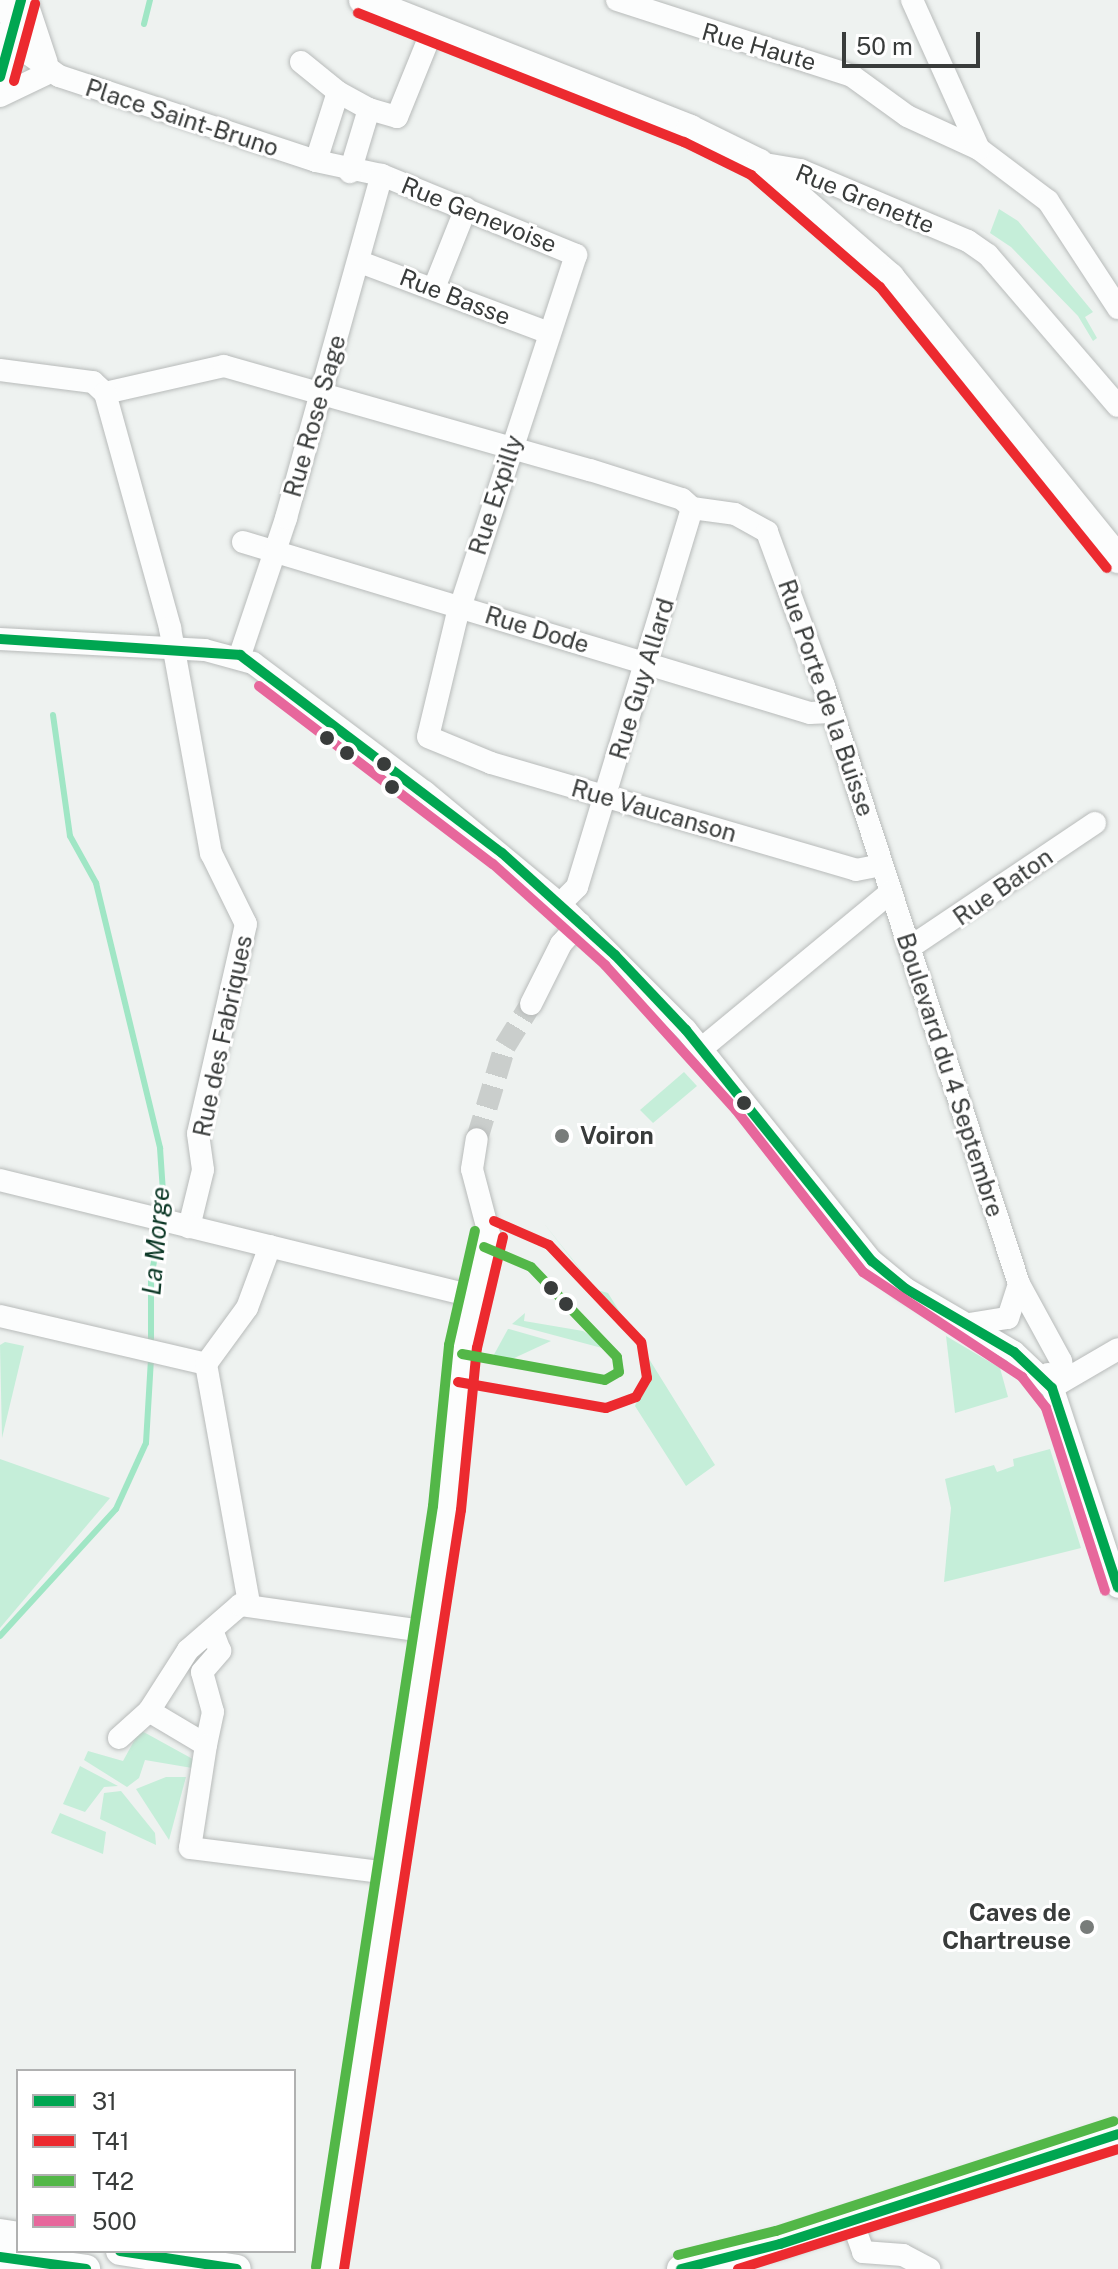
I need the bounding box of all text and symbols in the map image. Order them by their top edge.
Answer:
scale bar [846,16,984,66]
street label: Rue Haute [699,17,819,77]
text: 50 m [856,32,913,60]
street label: Place Saint-Bruno [82,73,282,163]
street label: Rue Grenette [791,158,939,240]
street label: Rue Genevoise [397,171,561,259]
street label: Rue Basse [395,263,515,331]
street label: Rue Rose Sage [278,331,352,501]
street label: Rue Expilly [463,431,529,559]
street label: Rue Porte de la Buisse [772,575,880,821]
street label: Rue Guy Allard [604,595,680,763]
street label: Rue Dode [481,601,593,659]
unlabelled marker [319,730,335,746]
unlabelled marker [339,745,355,761]
unlabelled marker [376,756,392,772]
street label: Rue Vaucanson [568,774,740,848]
unlabelled marker [384,779,400,795]
street label: Rue Baton [948,842,1058,932]
street label: Boulevard du 4 Septembre [890,929,1010,1221]
street label: Rue des Fabriques [187,932,259,1140]
unlabelled marker [736,1095,752,1111]
place label: Voiron [580,1122,654,1150]
marker: Voiron [551,1125,573,1147]
water label: La Morge [136,1185,176,1297]
unlabelled marker [543,1280,559,1296]
unlabelled marker [558,1296,574,1312]
place label: Caves de Chartreuse [942,1899,1071,1955]
marker: Caves de Chartreuse [1078,1918,1096,1936]
legend [16,2069,296,2253]
text: 31 [92,2087,117,2115]
text: T41 [92,2127,129,2155]
text: T42 [92,2167,134,2195]
text: 500 [92,2207,137,2235]

